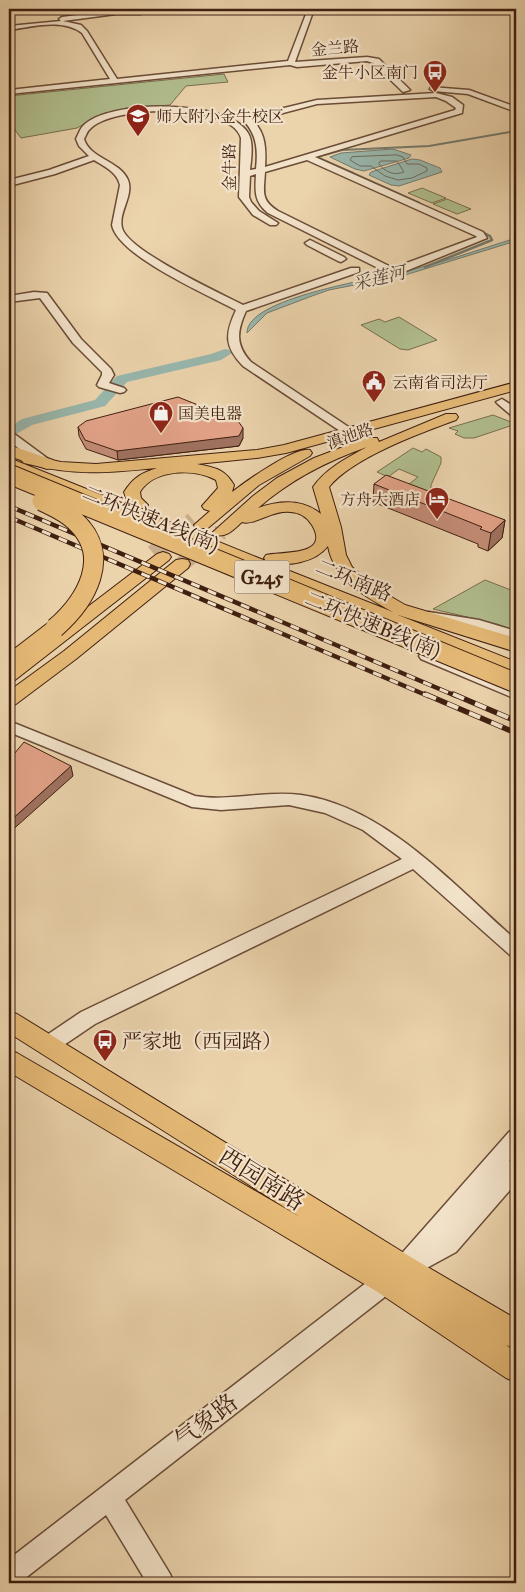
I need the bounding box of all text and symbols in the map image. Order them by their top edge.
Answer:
street label: 金兰路 [310,36,360,60]
bus stop icon: 金牛小区南门 [422,59,448,93]
place label: 金牛小区南门 [322,63,418,82]
school or university icon: 师大附小金牛校区 [125,103,151,137]
place label: 师大附小金牛校区 [156,107,284,126]
street label: 金牛路 [220,143,239,191]
water label: 采莲河 [350,261,411,295]
public building icon: 云南省司法厅 [361,369,387,403]
place label: 云南省司法厅 [392,373,488,392]
shop icon: 国美电器 [148,400,174,434]
place label: 国美电器 [178,404,242,423]
street label: 滇池路 [324,419,376,453]
street label: 二环快速A线(南) [79,480,223,557]
hotel icon: 方舟大酒店 [424,486,450,520]
place label: 方舟大酒店 [340,490,420,509]
street label: 二环南路 [312,554,396,606]
road number: G245 [234,560,290,594]
street label: 二环快速B线(南) [301,586,444,663]
bus stop icon: 严家地（西园路） [92,1028,118,1062]
place label: 严家地（西园路） [122,1029,282,1053]
street label: 西园南路 [213,1141,311,1217]
street label: 气象路 [168,1387,244,1455]

